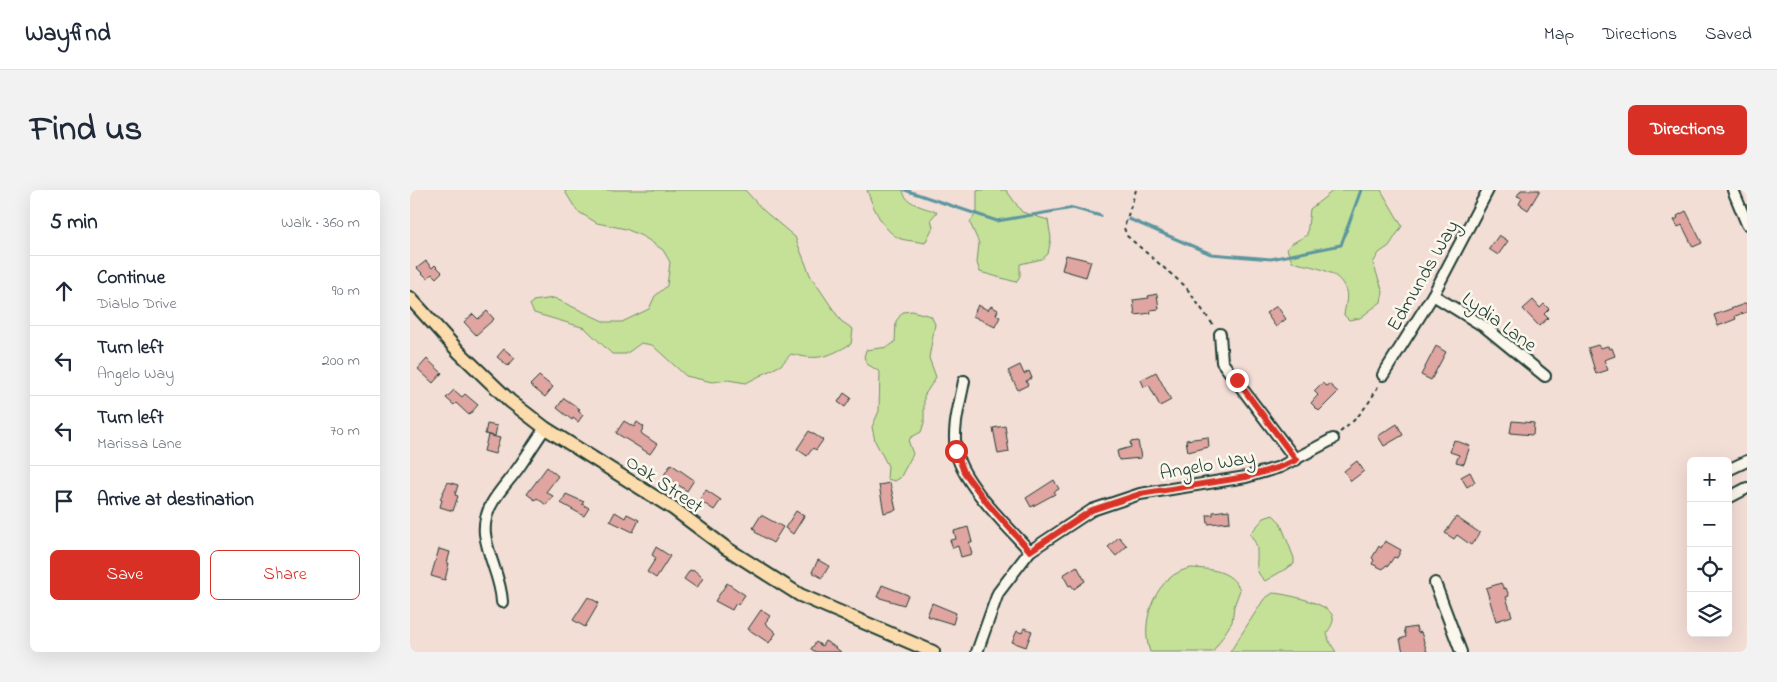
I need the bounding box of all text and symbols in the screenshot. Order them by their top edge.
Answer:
text: Wayfind [25,17,111,52]
text: Map [1544,22,1574,48]
text: Directions [1602,22,1677,48]
text: Saved [1705,22,1752,48]
text: Find us [30,105,142,156]
button: Directions [1628,105,1747,155]
text: 5 min [50,208,98,238]
text: Walk · 360 m [281,211,360,235]
street label: Edmunds Way [1381,215,1468,337]
text: Continue [97,265,165,292]
icon: ahead [50,277,78,305]
text: 90 m [332,279,360,303]
street label: Lydia Lane [1455,286,1542,360]
text: Diablo Drive [97,292,177,316]
text: Turn left [97,335,164,362]
icon: left [50,347,78,375]
text: 200 m [322,349,360,373]
text: Angelo Way [97,362,174,386]
route end [1226,369,1249,392]
text: Turn left [97,405,164,432]
icon: left [50,417,78,445]
text: 70 m [330,419,360,443]
text: Marissa Lane [97,432,182,456]
route start [945,440,968,463]
street label: Angelo Way [1157,444,1258,490]
street label: Oak Street [619,448,708,522]
map controls [1687,457,1732,637]
button: + [1687,457,1732,502]
icon: arrive [50,487,78,515]
text: Arrive at destination [97,487,254,514]
button: − [1687,502,1732,547]
button: locate [1687,547,1732,592]
button: Save [50,550,200,600]
button: Share [210,550,360,600]
button: layers [1687,592,1732,637]

